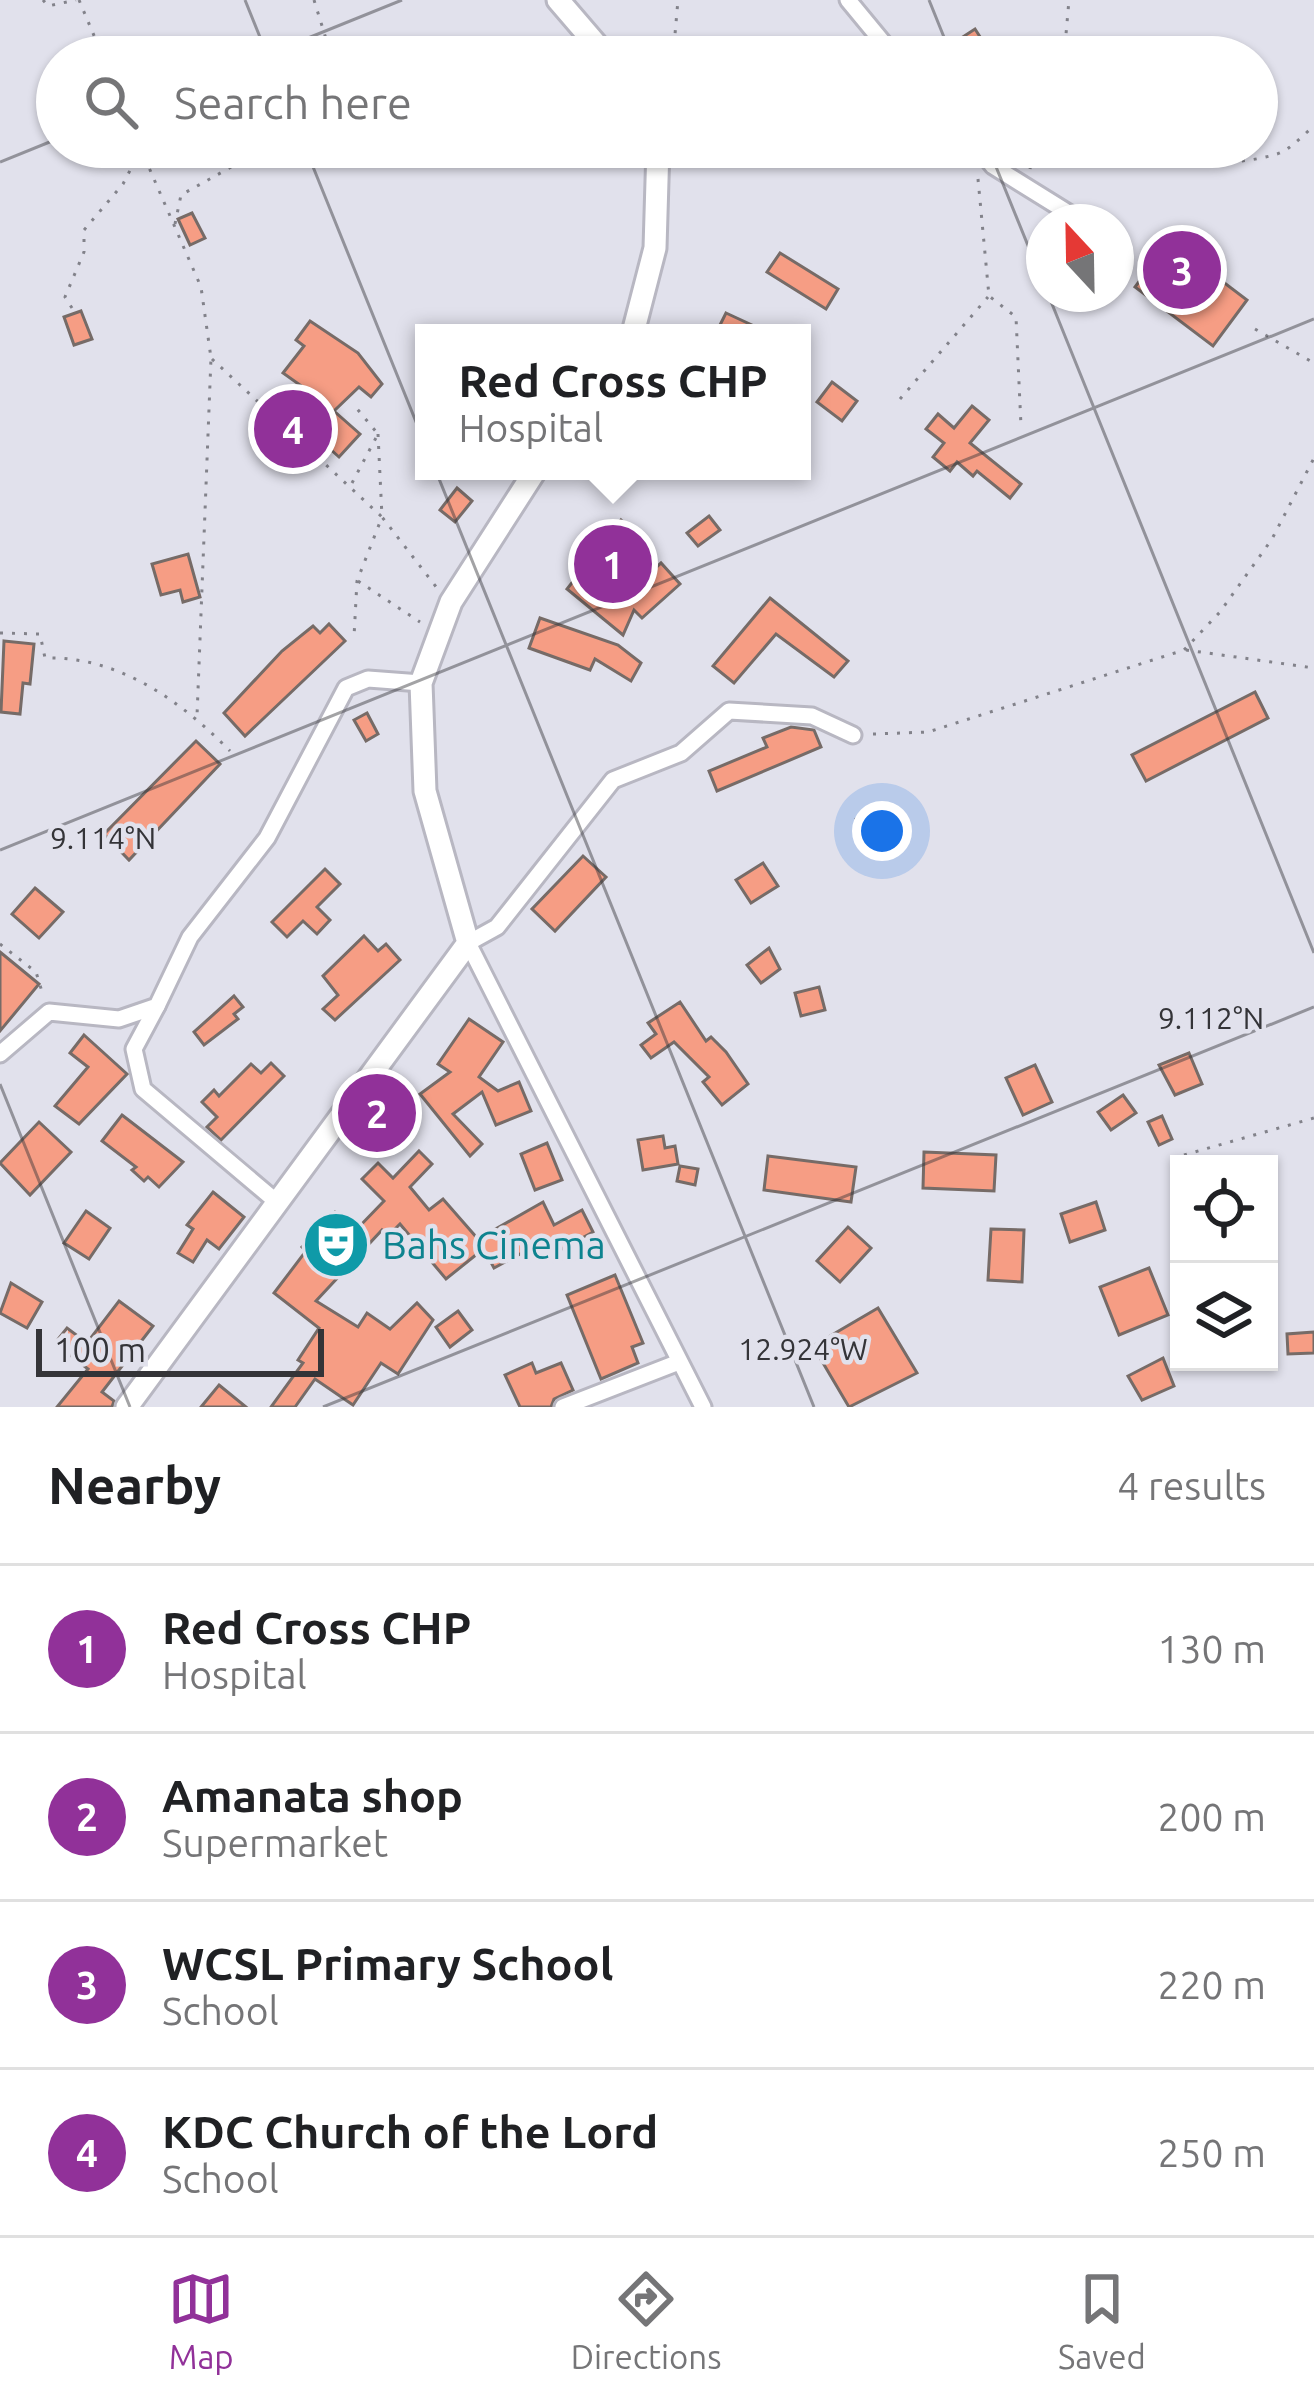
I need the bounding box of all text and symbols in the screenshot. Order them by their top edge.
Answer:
search box [36,36,1278,168]
icon: search [78,69,144,135]
text: Search here [174,77,412,128]
north arrow [1026,204,1134,312]
pin: 3 [1143,225,1221,315]
popup [415,324,811,480]
text: Red Cross CHP [458,355,768,406]
pin: 4 [254,384,332,474]
text: Hospital [458,406,603,449]
pin: 1 [574,519,652,609]
your location [852,801,912,861]
text: 9.114°N [50,821,156,855]
text: 9.112°N [1158,1001,1264,1035]
pin: 2 [338,1068,416,1158]
map controls [1170,1155,1278,1371]
button: locate [1170,1155,1278,1263]
theatre icon: Bahs Cinema [301,1210,371,1280]
place label: Bahs Cinema [382,1223,606,1266]
button: layers [1170,1263,1278,1371]
scale bar [36,1323,324,1376]
text: 100 m [54,1331,146,1368]
text: 12.924°W [738,1332,868,1366]
text: Nearby [48,1456,221,1514]
text: 4 results [1117,1464,1266,1507]
text: Red Cross CHP [162,1602,471,1653]
text: 1 [76,1627,98,1670]
text: 130 m [1157,1627,1266,1670]
text: Hospital [162,1653,307,1696]
text: Amanata shop [162,1770,463,1821]
text: 2 [76,1795,98,1838]
text: 200 m [1157,1795,1266,1838]
text: Supermarket [162,1821,388,1864]
text: WCSL Primary School [162,1938,613,1989]
text: 3 [76,1963,98,2006]
text: 220 m [1157,1963,1266,2006]
text: School [162,1989,279,2032]
text: KDC Church of the Lord [162,2106,658,2157]
text: 4 [76,2131,98,2174]
text: 250 m [1157,2131,1266,2174]
text: School [162,2157,279,2200]
tab: Map [168,2266,234,2375]
tab: Directions [571,2266,721,2375]
tab: Saved [1058,2266,1146,2375]

